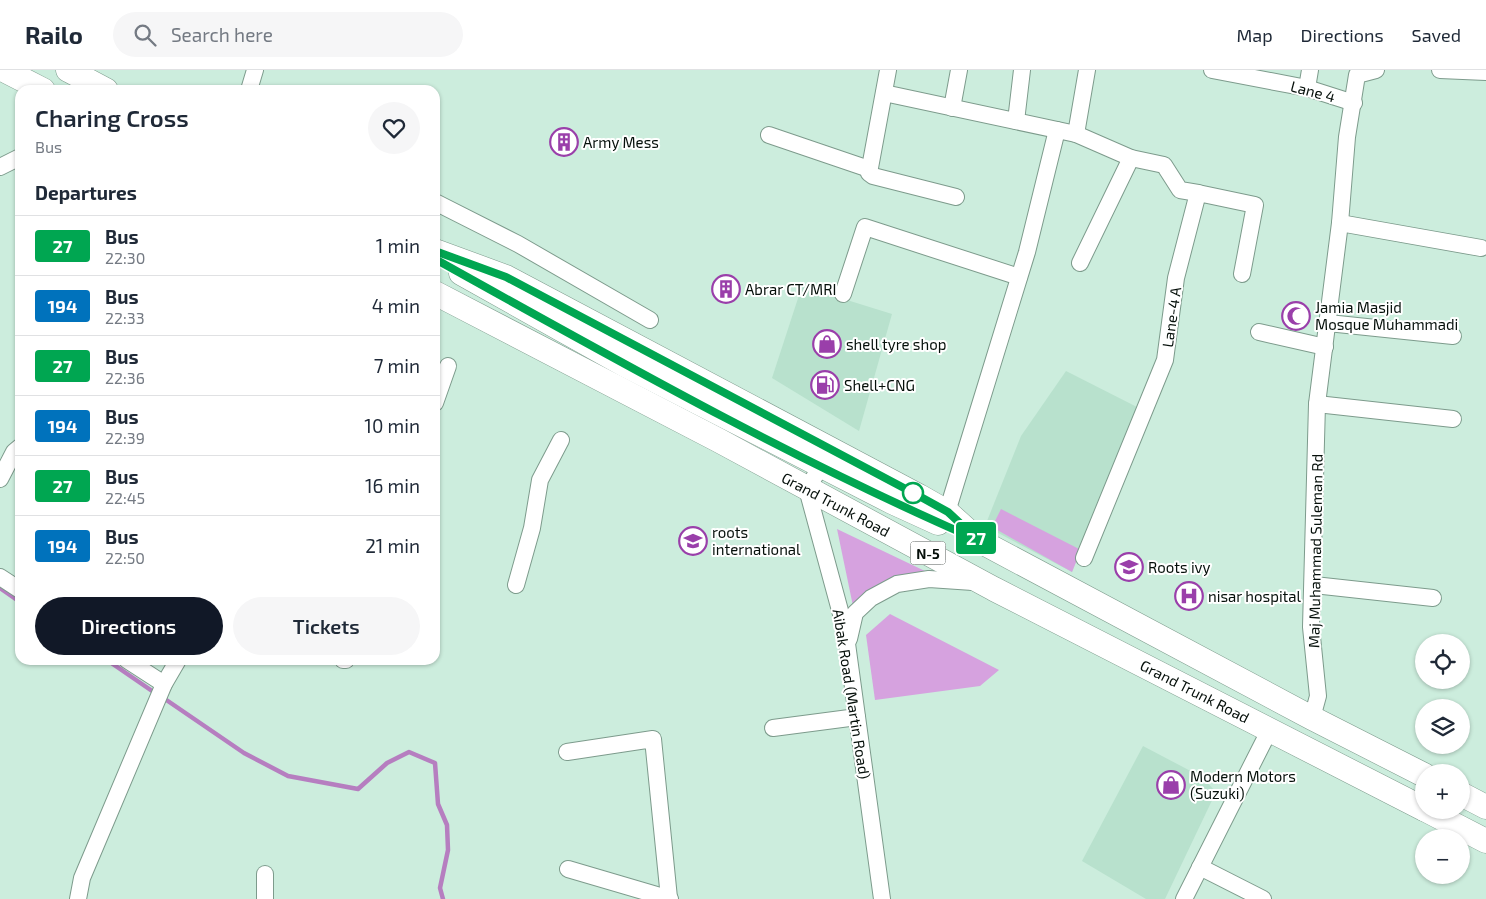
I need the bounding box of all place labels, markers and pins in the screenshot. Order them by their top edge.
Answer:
building icon: Army Mess [549,127,579,157]
place label: Army Mess [583,133,659,151]
building icon: Abrar CT/MRI [711,274,741,304]
place label: Abrar CT/MRI [745,280,836,298]
place label: Jamia Masjid Mosque Muhammadi [1315,298,1458,333]
mosque icon: Jamia Masjid Mosque Muhammadi [1281,301,1311,331]
shop icon: shell tyre shop [812,329,842,359]
place label: shell tyre shop [846,335,946,353]
fuel station icon: Shell+CNG [810,370,840,400]
place label: Shell+CNG [844,376,915,394]
unlabelled marker [902,482,924,504]
place label: roots international [712,523,801,558]
school or university icon: roots international [678,526,708,556]
school or university icon: Roots ivy [1114,552,1144,582]
place label: Roots ivy [1148,558,1211,576]
hospital icon: nisar hospital [1174,581,1204,611]
place label: nisar hospital [1208,587,1302,605]
place label: Modern Motors (Suzuki) [1190,767,1296,802]
shop icon: Modern Motors (Suzuki) [1156,770,1186,800]

